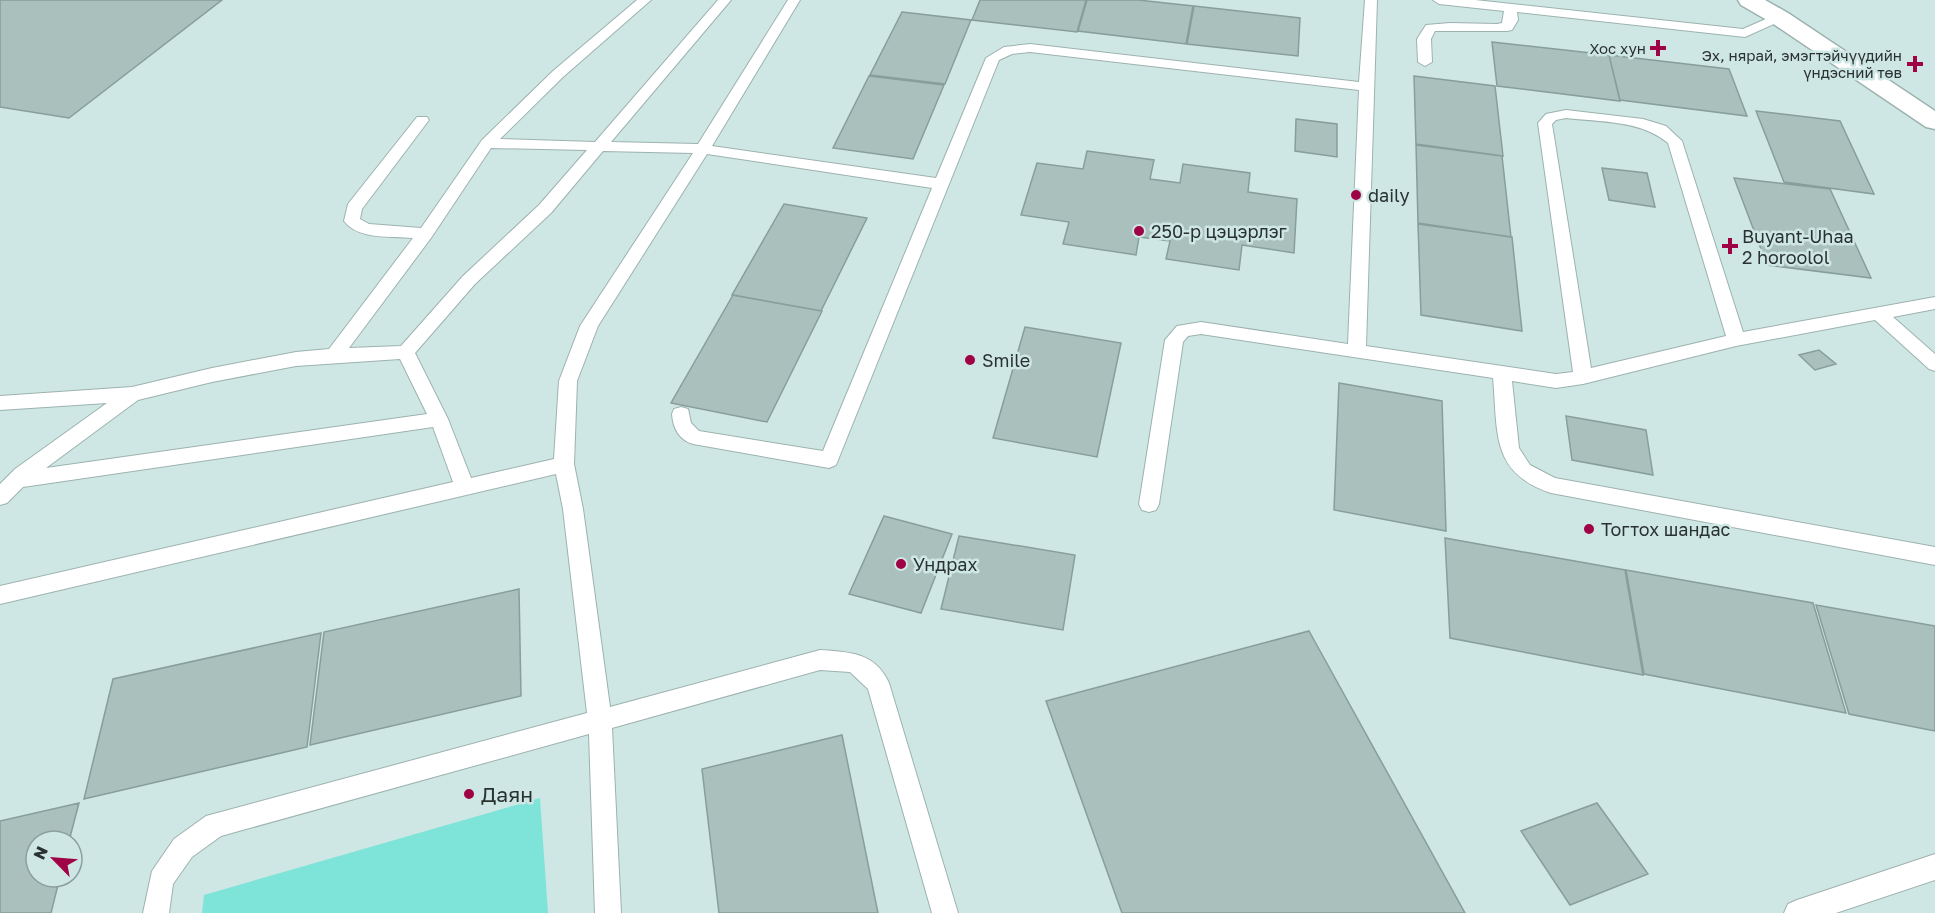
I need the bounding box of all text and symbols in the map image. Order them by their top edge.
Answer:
place label: Хос хун [1590,39,1646,57]
marker: Хос хун [1651,41,1665,55]
place label: Эх, нярай, эмэгтэйчүүдийн үндэсний төв [1702,46,1902,82]
marker: Эх, нярай, эмэгтэйчүүдийн үндэсний төв [1906,55,1924,73]
place label: daily [1368,184,1410,206]
marker: daily [1349,188,1363,202]
place label: 250-р цэцэрлэг [1151,220,1287,242]
marker: 250-р цэцэрлэг [1132,224,1146,238]
place label: Buyant-Uhaa 2 horoolol [1742,225,1854,268]
marker: Buyant-Uhaa 2 horoolol [1723,239,1737,253]
place label: Smile [982,349,1030,371]
marker: Smile [963,353,977,367]
place label: Тогтох шандас [1601,518,1731,540]
marker: Тогтох шандас [1582,522,1596,536]
place label: Ундрах [913,553,977,575]
marker: Ундрах [894,557,908,571]
place label: Даян [481,781,533,807]
marker: Даян [462,787,476,801]
north arrow [24,829,84,889]
text: N [29,843,52,862]

